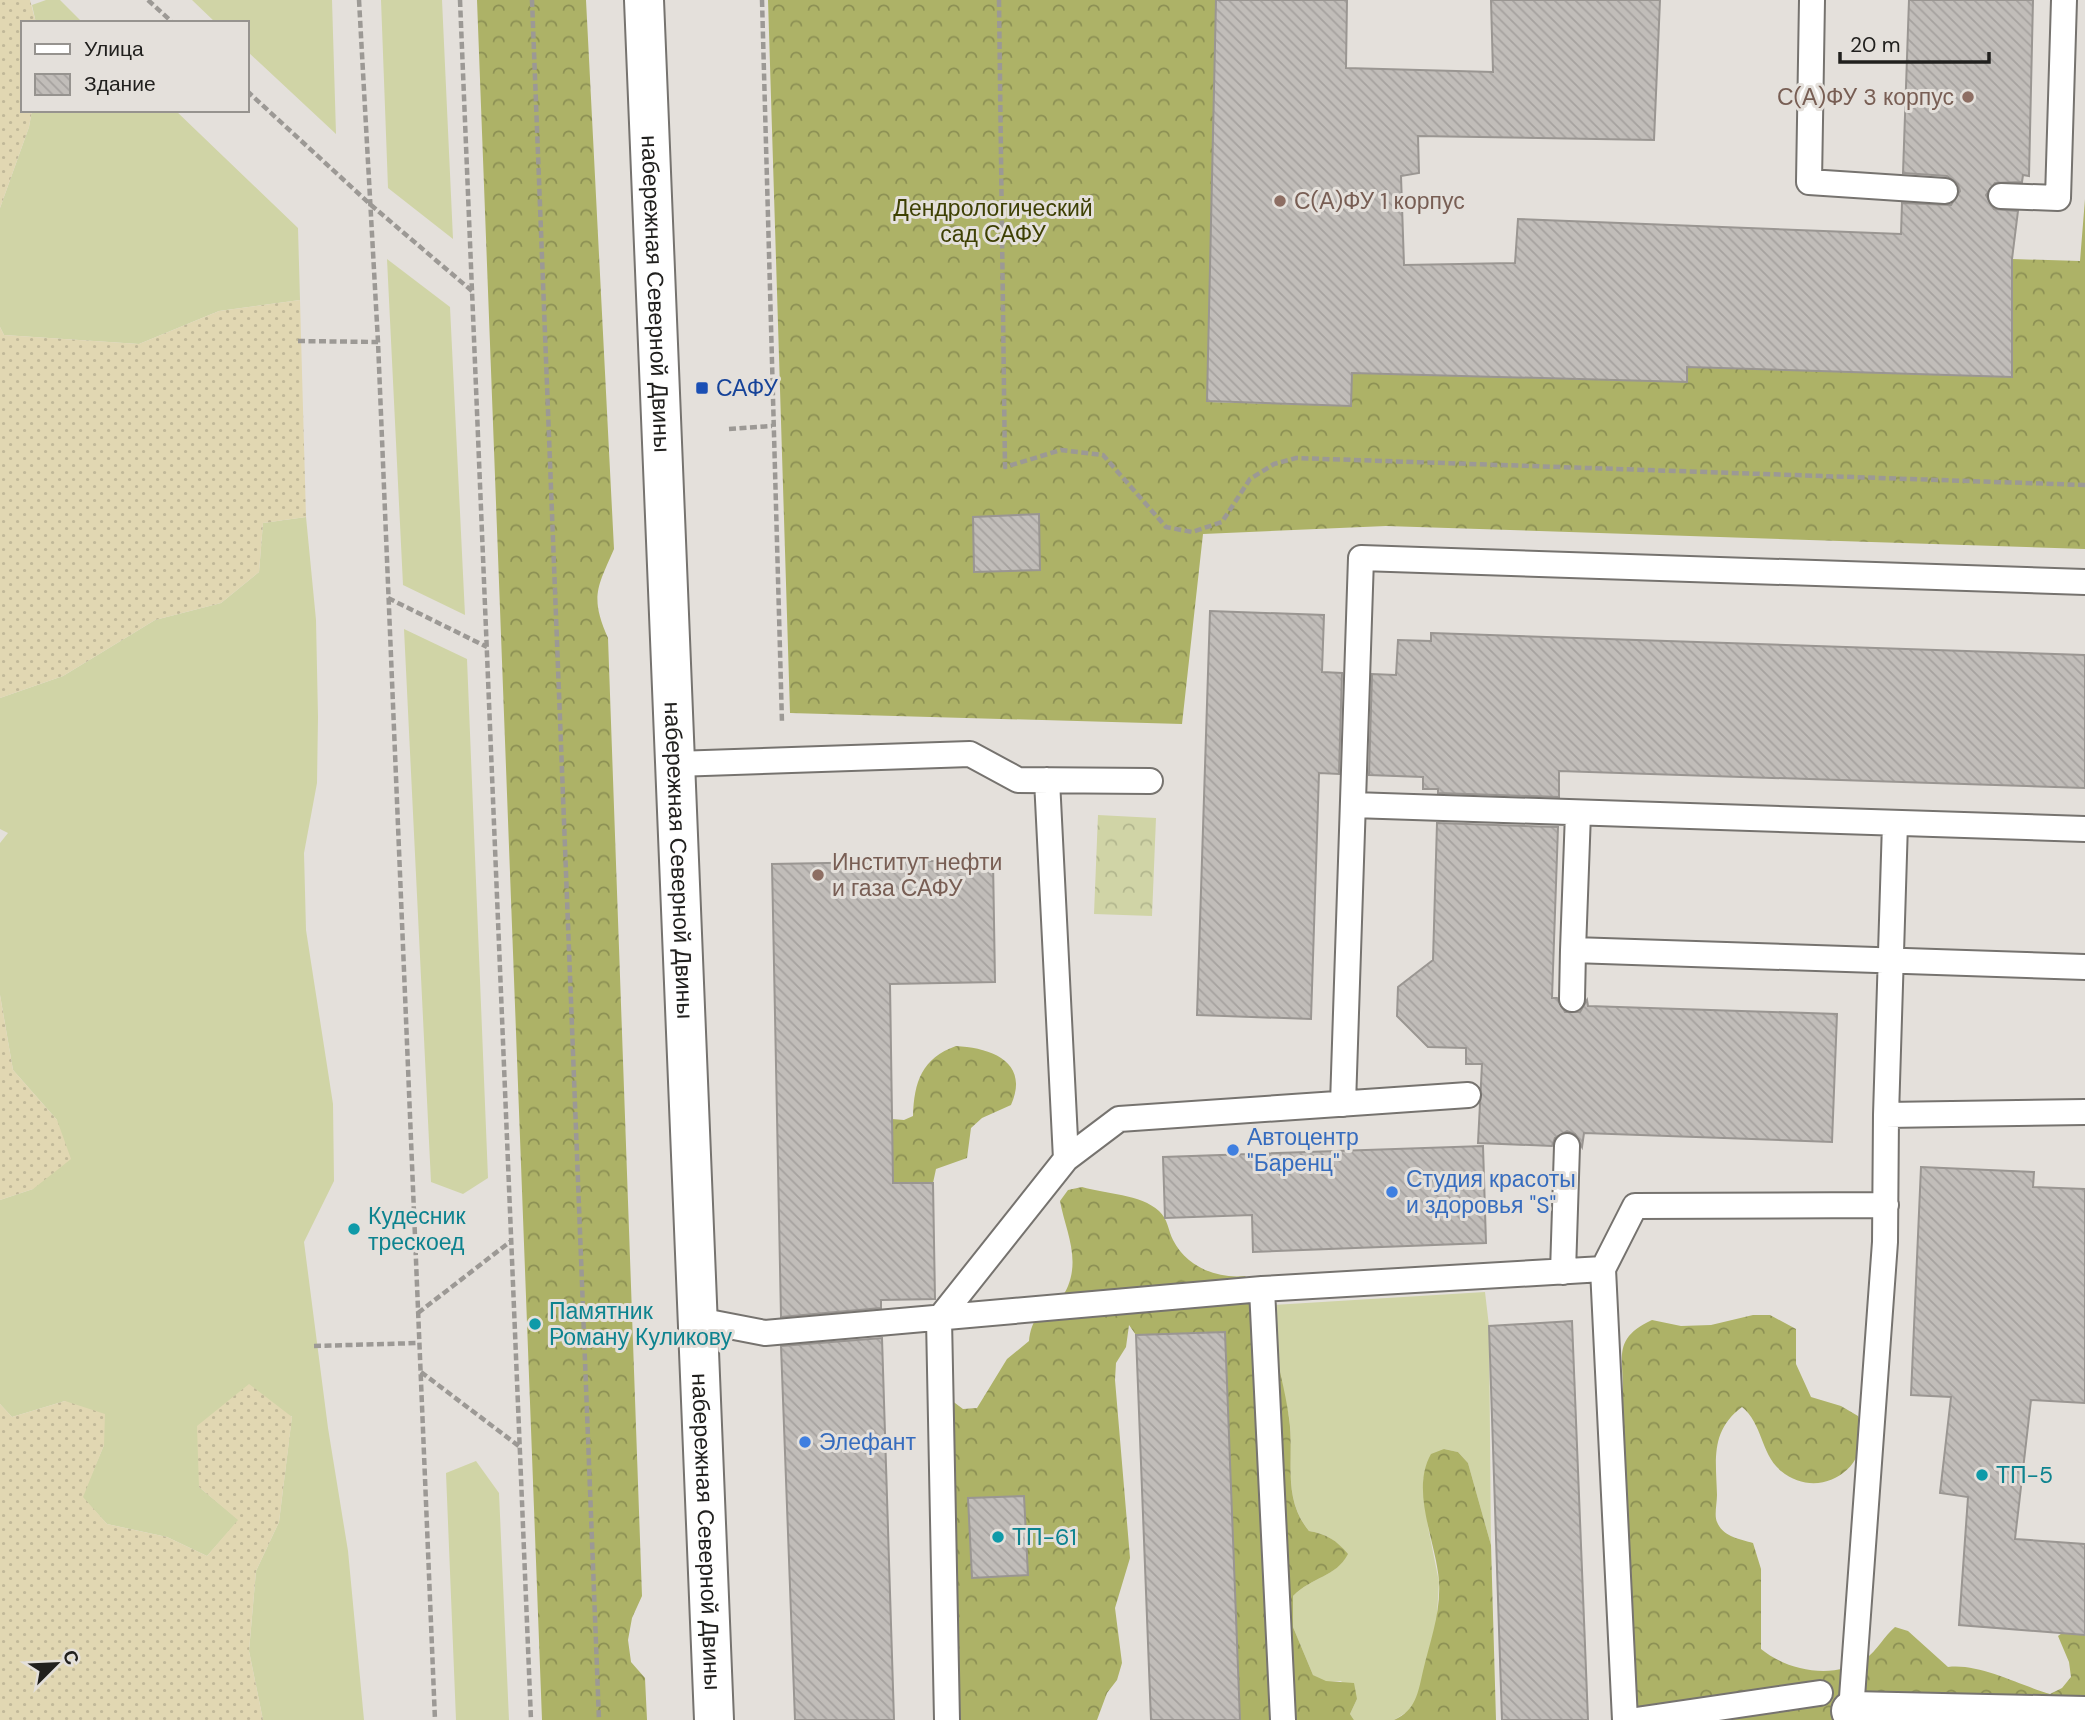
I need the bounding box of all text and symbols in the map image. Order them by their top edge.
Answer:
legend [21,21,248,112]
scale bar [1840,21,1989,65]
text: 20 m [1850,31,1901,59]
text: Улица [84,35,144,63]
text: Здание [84,70,156,98]
place label: С(А)ФУ 3 корпус [1777,82,1954,112]
marker: С(А)ФУ 3 корпус [1960,89,1976,105]
street label: набережная Северной Двины [635,135,677,453]
place label: С(А)ФУ 1 корпус [1294,186,1465,216]
park label: Дендрологический сад САФУ [893,193,1093,249]
marker: С(А)ФУ 1 корпус [1272,193,1288,209]
place label: САФУ [716,373,778,403]
marker: САФУ [694,380,710,396]
street label: набережная Северной Двины [658,701,700,1019]
place label: Институт нефти и газа САФУ [832,847,1002,903]
marker: Институт нефти и газа САФУ [810,867,826,883]
place label: Автоцентр "Баренц" [1247,1122,1359,1178]
marker: Автоцентр "Баренц" [1225,1142,1241,1158]
place label: Студия красоты и здоровья "S" [1406,1164,1576,1220]
marker: Студия красоты и здоровья "S" [1384,1184,1400,1200]
place label: Кудесник трескоед [368,1201,466,1257]
marker: Кудесник трескоед [346,1221,362,1237]
place label: Памятник Роману Куликову [549,1296,733,1352]
marker: Памятник Роману Куликову [527,1316,543,1332]
street label: набережная Северной Двины [685,1373,728,1691]
place label: Элефант [819,1427,916,1457]
marker: Элефант [797,1434,813,1450]
place label: ТП-5 [1996,1460,2053,1490]
marker: ТП-5 [1974,1467,1990,1483]
place label: ТП-61 [1012,1522,1077,1552]
marker: ТП-61 [990,1529,1006,1545]
north arrow [21,1629,91,1699]
text: С [57,1646,85,1669]

